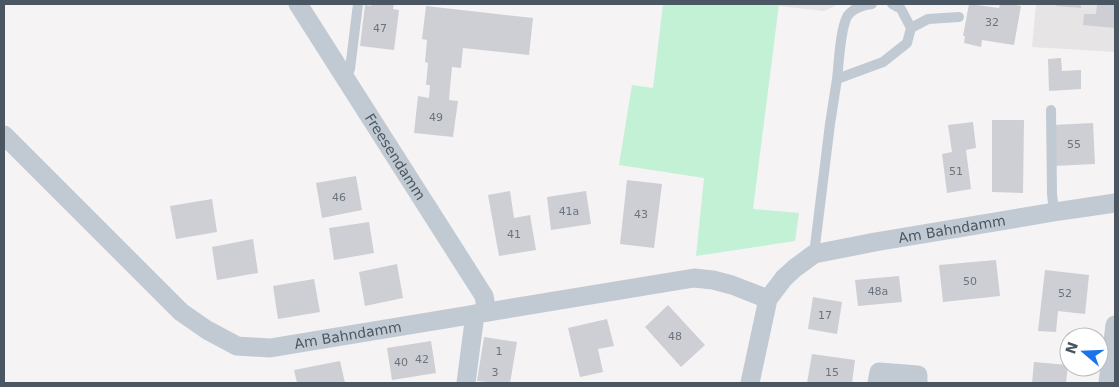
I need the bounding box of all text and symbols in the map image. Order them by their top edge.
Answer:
house number: 32 [985,16,999,29]
house number: 47 [373,22,387,35]
street label: Freesendamm [362,110,429,203]
house number: 49 [429,111,443,124]
house number: 55 [1067,138,1081,151]
house number: 51 [949,165,963,178]
house number: 46 [332,191,346,204]
house number: 41a [559,205,579,218]
house number: 43 [634,208,648,221]
street label: Am Bahndamm [897,212,1007,246]
house number: 41 [507,228,521,241]
house number: 50 [963,275,977,288]
house number: 48a [868,285,888,298]
house number: 52 [1058,287,1072,300]
house number: 17 [818,309,832,322]
street label: Am Bahndamm [293,318,403,352]
north arrow [1059,327,1109,377]
house number: 48 [668,330,682,343]
text: N [1062,340,1081,356]
house number: 1 [496,345,503,358]
house number: 42 [415,353,429,366]
house number: 40 [394,356,408,369]
house number: 3 [492,366,499,379]
house number: 15 [825,366,839,379]

